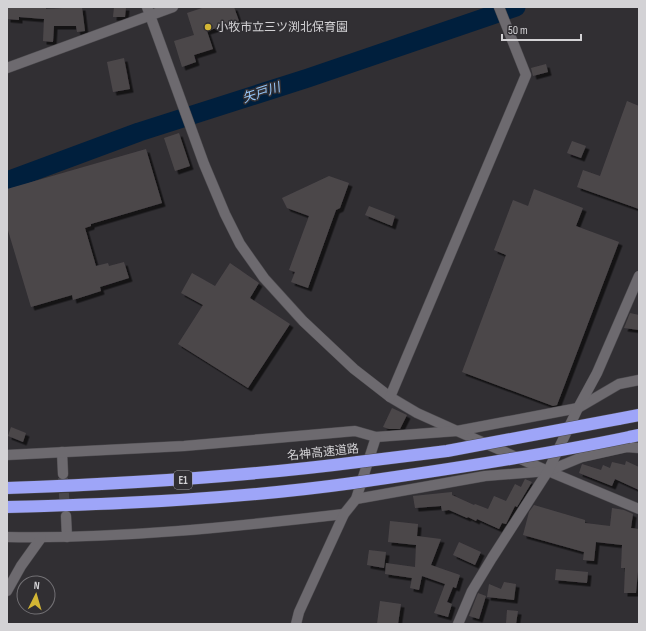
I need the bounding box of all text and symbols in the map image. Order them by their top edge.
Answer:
scale bar [502,16,581,42]
place label: 小牧市立三ツ渕北保育園 [216,20,348,35]
marker: 小牧市立三ツ渕北保育園 [203,22,213,32]
text: 50 m [508,23,528,38]
water label: 矢戸川 [240,79,284,107]
street label: 名神高速道路 [286,441,360,464]
road number: E1 [174,471,192,489]
north arrow [16,575,56,615]
text: N [33,579,40,592]

